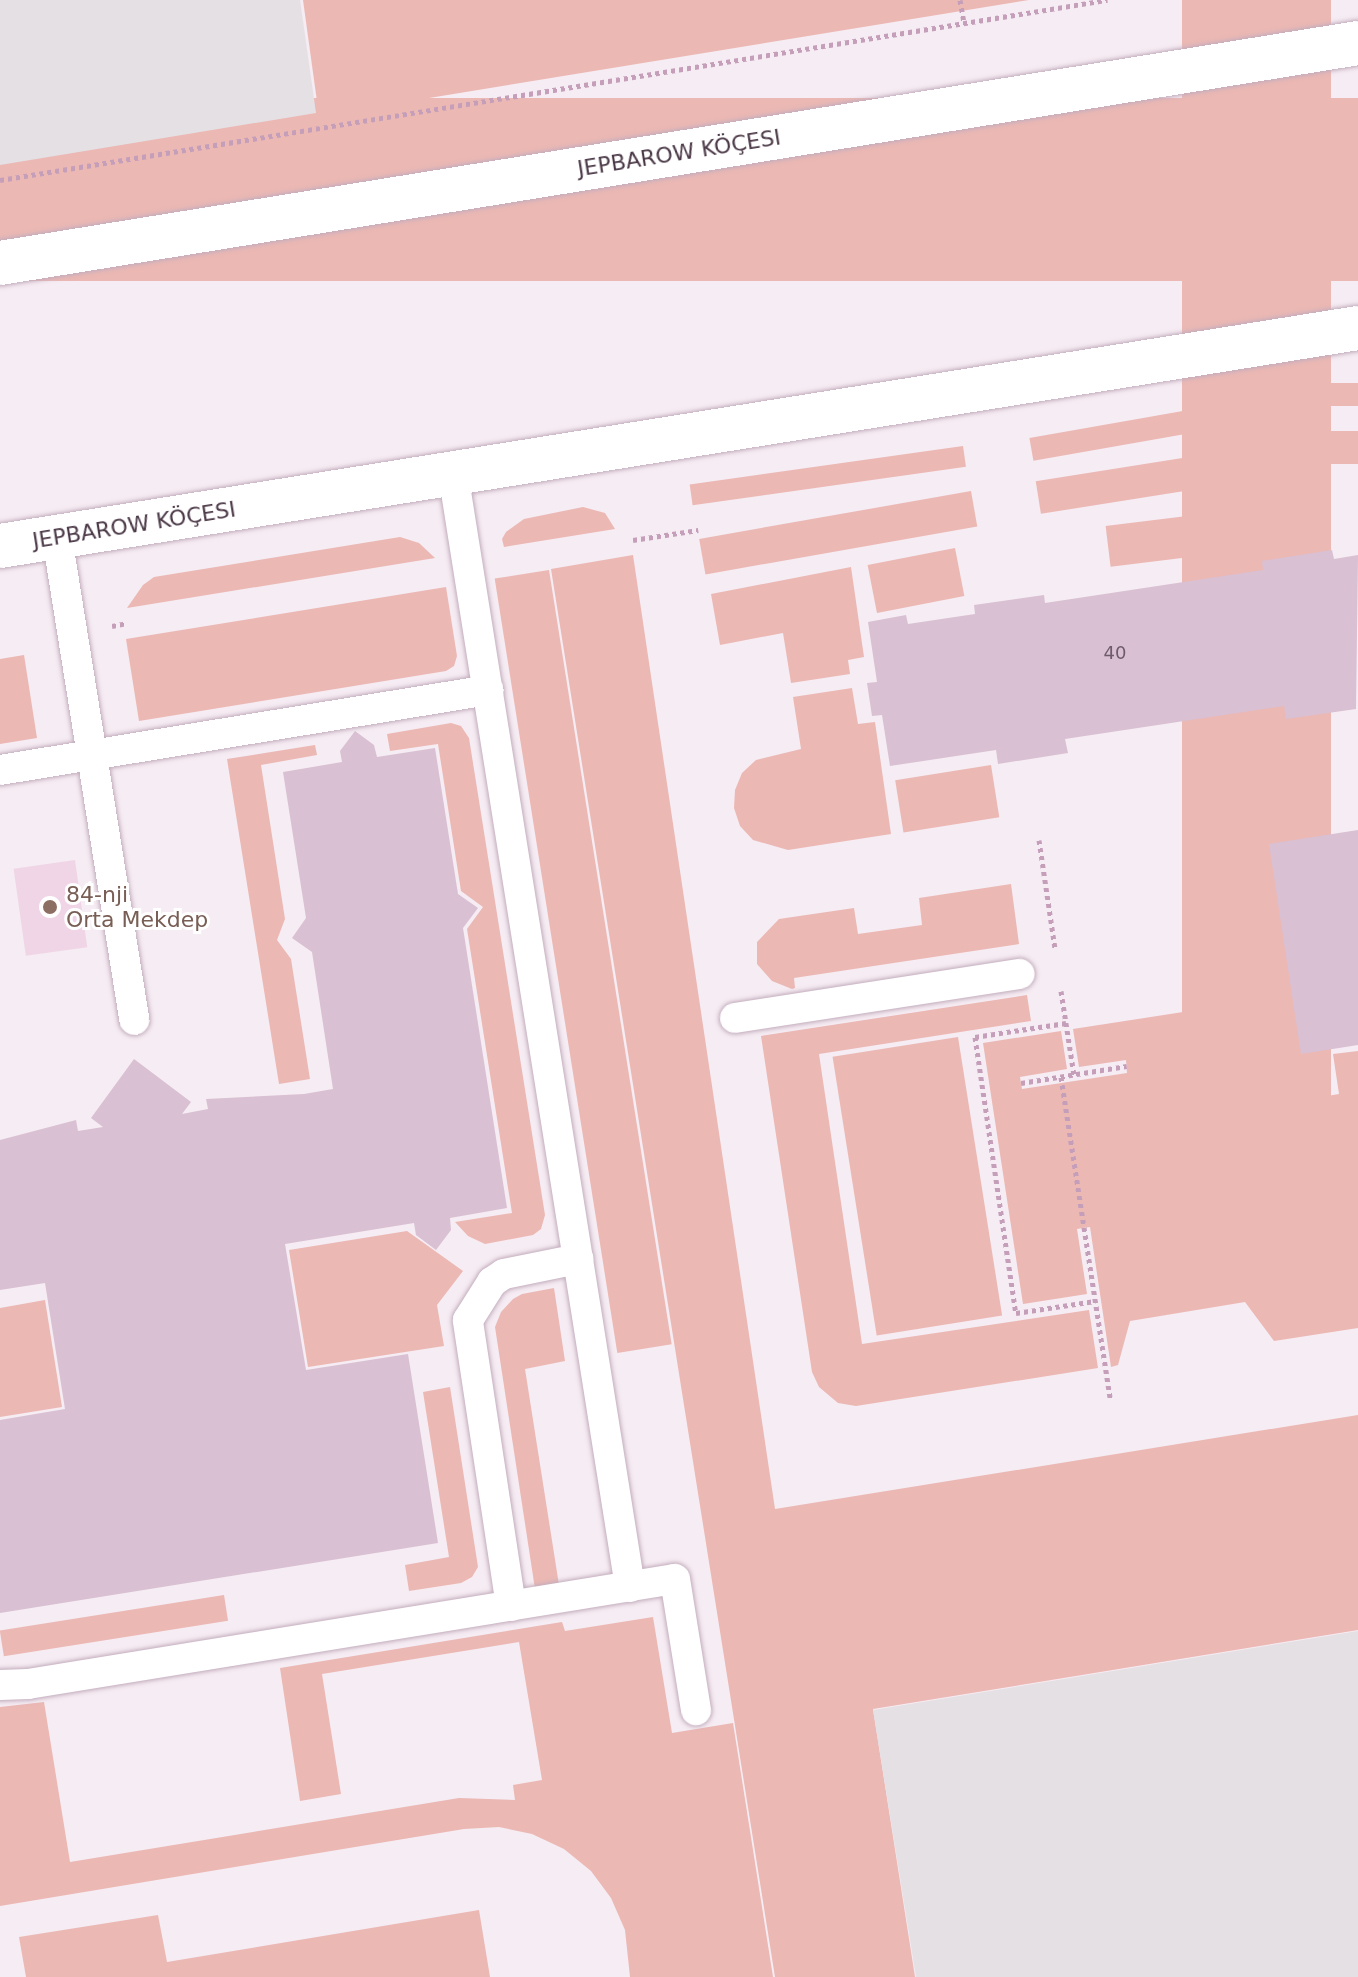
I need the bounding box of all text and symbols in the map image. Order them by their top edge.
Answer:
street label: JEPBAROW KÖÇESI [575,124,783,182]
street label: JEPBAROW KÖÇESI [30,496,238,554]
house number: 40 [1104,642,1126,664]
place label: 84-nji Orta Mekdep [66,881,208,932]
marker: 84-nji Orta Mekdep [41,898,59,916]

